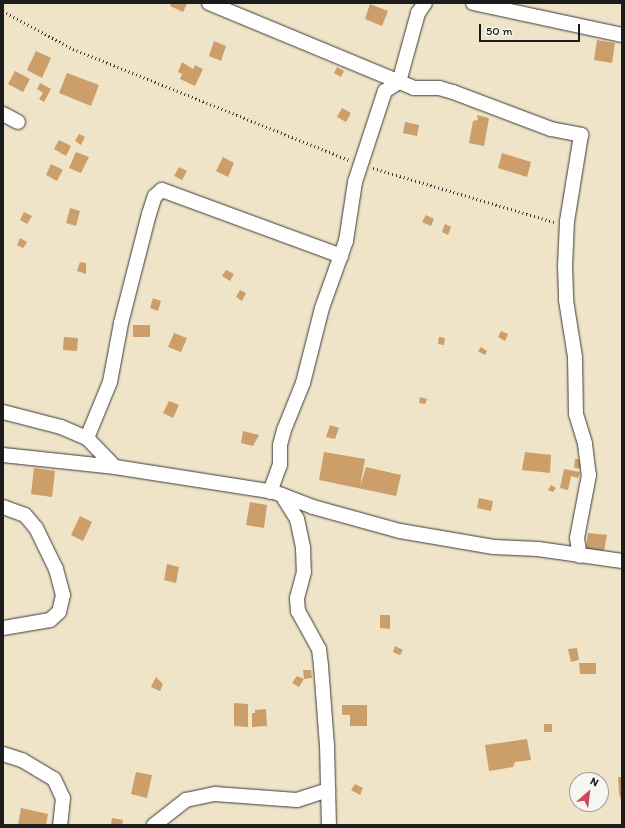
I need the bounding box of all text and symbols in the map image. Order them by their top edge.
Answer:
scale bar [481,16,582,42]
text: 50 m [486,24,512,38]
north arrow [569,772,609,812]
text: N [588,774,601,789]

